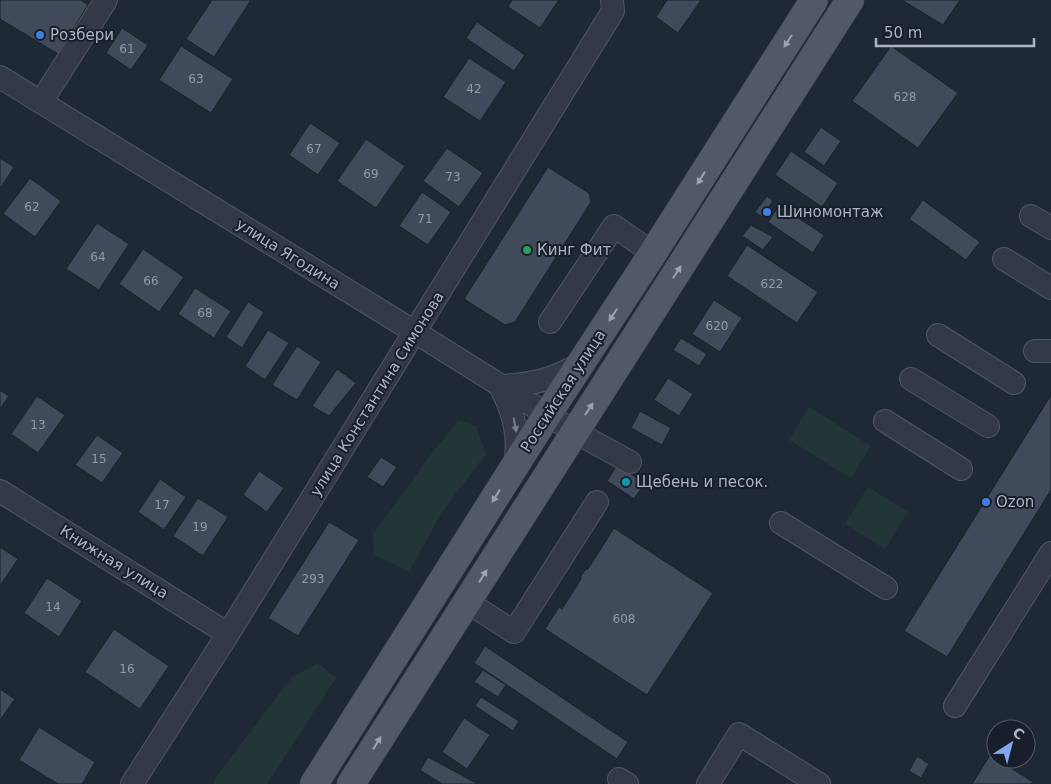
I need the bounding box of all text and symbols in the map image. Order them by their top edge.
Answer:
scale bar [876,15,1034,47]
text: 50 m [884,24,922,42]
place label: Розбери [50,26,114,44]
marker: Розбери [34,29,46,41]
one-way arrow [783,34,793,48]
house number: 61 [119,42,135,56]
house number: 63 [188,72,204,86]
house number: 42 [466,82,482,96]
house number: 628 [894,90,916,104]
house number: 67 [306,142,322,156]
house number: 69 [363,167,379,181]
house number: 73 [445,170,461,184]
one-way arrow [696,172,706,185]
house number: 62 [24,200,40,214]
place label: Шиномонтаж [777,203,884,221]
marker: Шиномонтаж [761,206,773,218]
house number: 71 [417,212,433,226]
street label: улица Ягодина [233,215,343,293]
place label: Кинг Фит [537,241,612,259]
marker: Кинг Фит [521,244,533,256]
house number: 64 [90,250,106,264]
one-way arrow [672,266,681,279]
house number: 66 [143,274,159,288]
house number: 622 [761,277,783,291]
street label: улица Константина Симонова [306,288,448,500]
house number: 68 [197,306,213,320]
one-way arrow [608,308,618,322]
house number: 620 [706,319,728,333]
street label: Российская улица [517,327,609,455]
one-way arrow [584,403,594,416]
one-way arrow [511,417,519,433]
house number: 13 [30,418,46,432]
house number: 15 [91,452,107,466]
place label: Щебень и песок. [636,473,768,491]
marker: Щебень и песок. [620,476,632,488]
one-way arrow [492,489,501,502]
place label: Ozon [996,493,1034,511]
marker: Ozon [980,496,992,508]
house number: 17 [154,498,170,512]
house number: 19 [192,520,208,534]
street label: Книжная улица [57,521,171,603]
one-way arrow [479,569,488,583]
house number: 293 [302,572,324,586]
house number: 14 [45,600,61,614]
house number: 608 [613,612,635,626]
house number: 16 [119,662,135,676]
north arrow [986,719,1036,769]
text: С [1010,724,1028,743]
one-way arrow [373,736,382,749]

